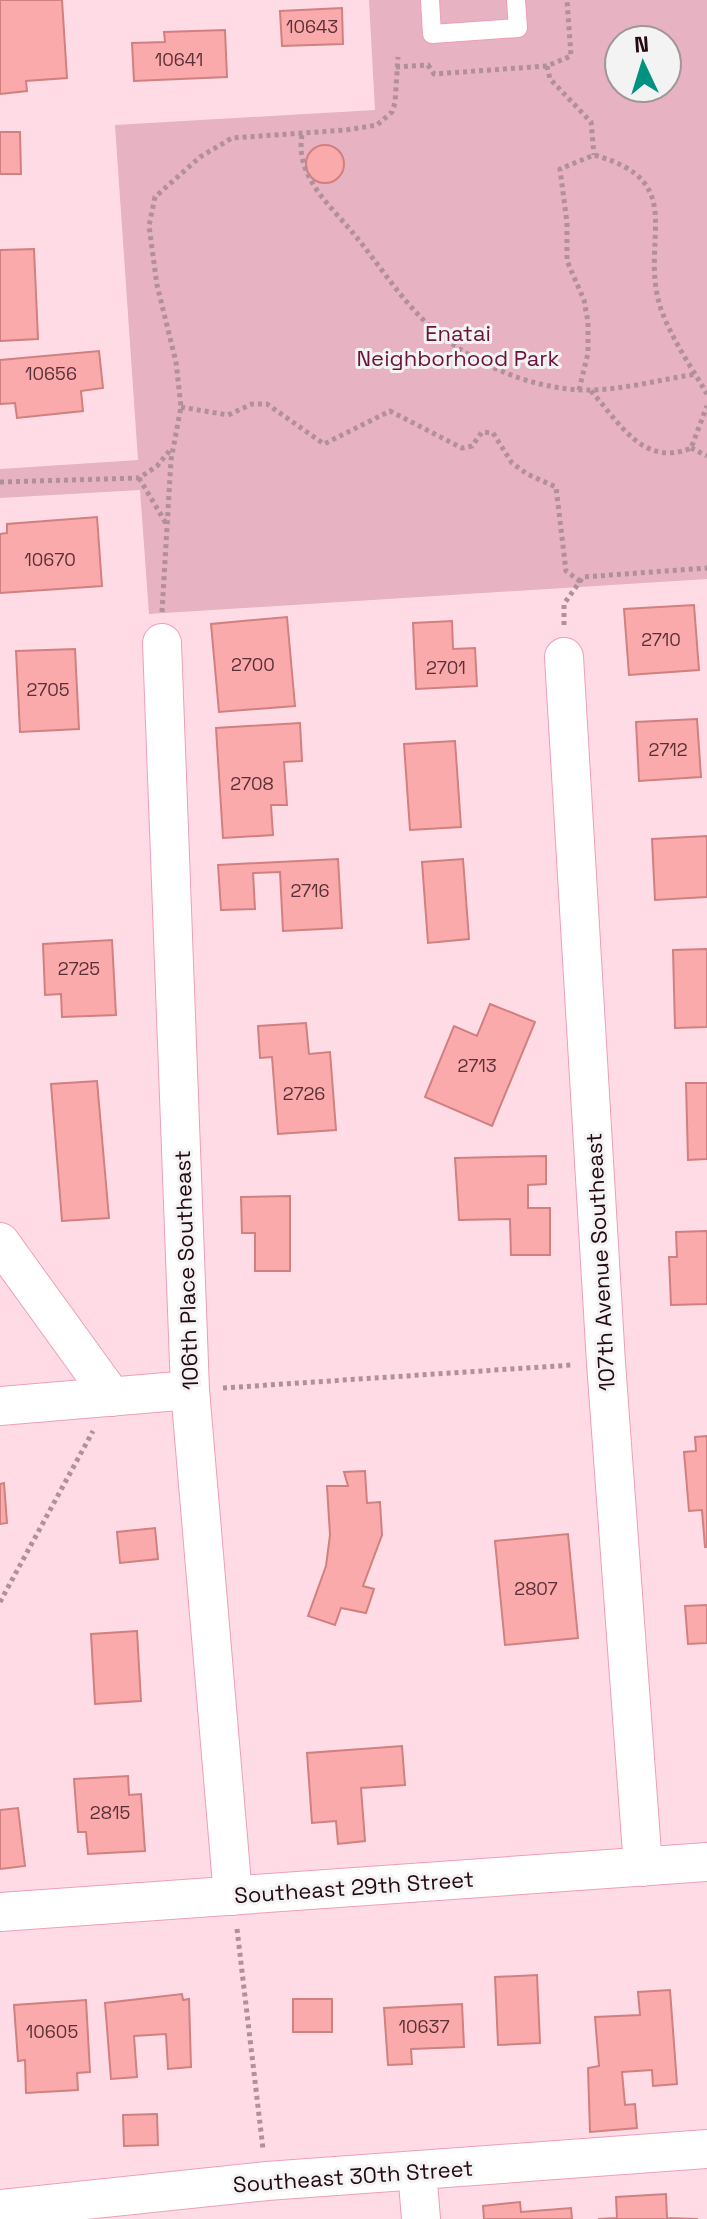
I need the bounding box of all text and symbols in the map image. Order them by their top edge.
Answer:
house number: 10643 [286,15,338,38]
north arrow [603,24,683,104]
text: N [633,30,650,59]
house number: 10641 [155,48,203,71]
park label: Enatai Neighborhood Park [357,319,560,372]
house number: 10656 [25,362,77,385]
house number: 10670 [24,548,76,571]
house number: 2710 [641,628,681,651]
house number: 2700 [231,653,275,676]
house number: 2701 [426,656,466,679]
house number: 2705 [26,678,70,701]
house number: 2712 [648,738,688,761]
house number: 2708 [230,772,274,795]
house number: 2716 [290,879,330,902]
house number: 2725 [58,957,100,980]
house number: 2713 [457,1054,497,1077]
house number: 2726 [283,1082,325,1105]
street label: 107th Avenue Southeast [579,1132,621,1392]
street label: 106th Place Southeast [168,1150,204,1390]
house number: 2807 [514,1577,558,1600]
house number: 2815 [90,1801,130,1824]
street label: Southeast 29th Street [233,1865,475,1909]
house number: 10637 [398,2015,450,2038]
house number: 10605 [26,2020,78,2043]
street label: Southeast 30th Street [232,2154,474,2198]

